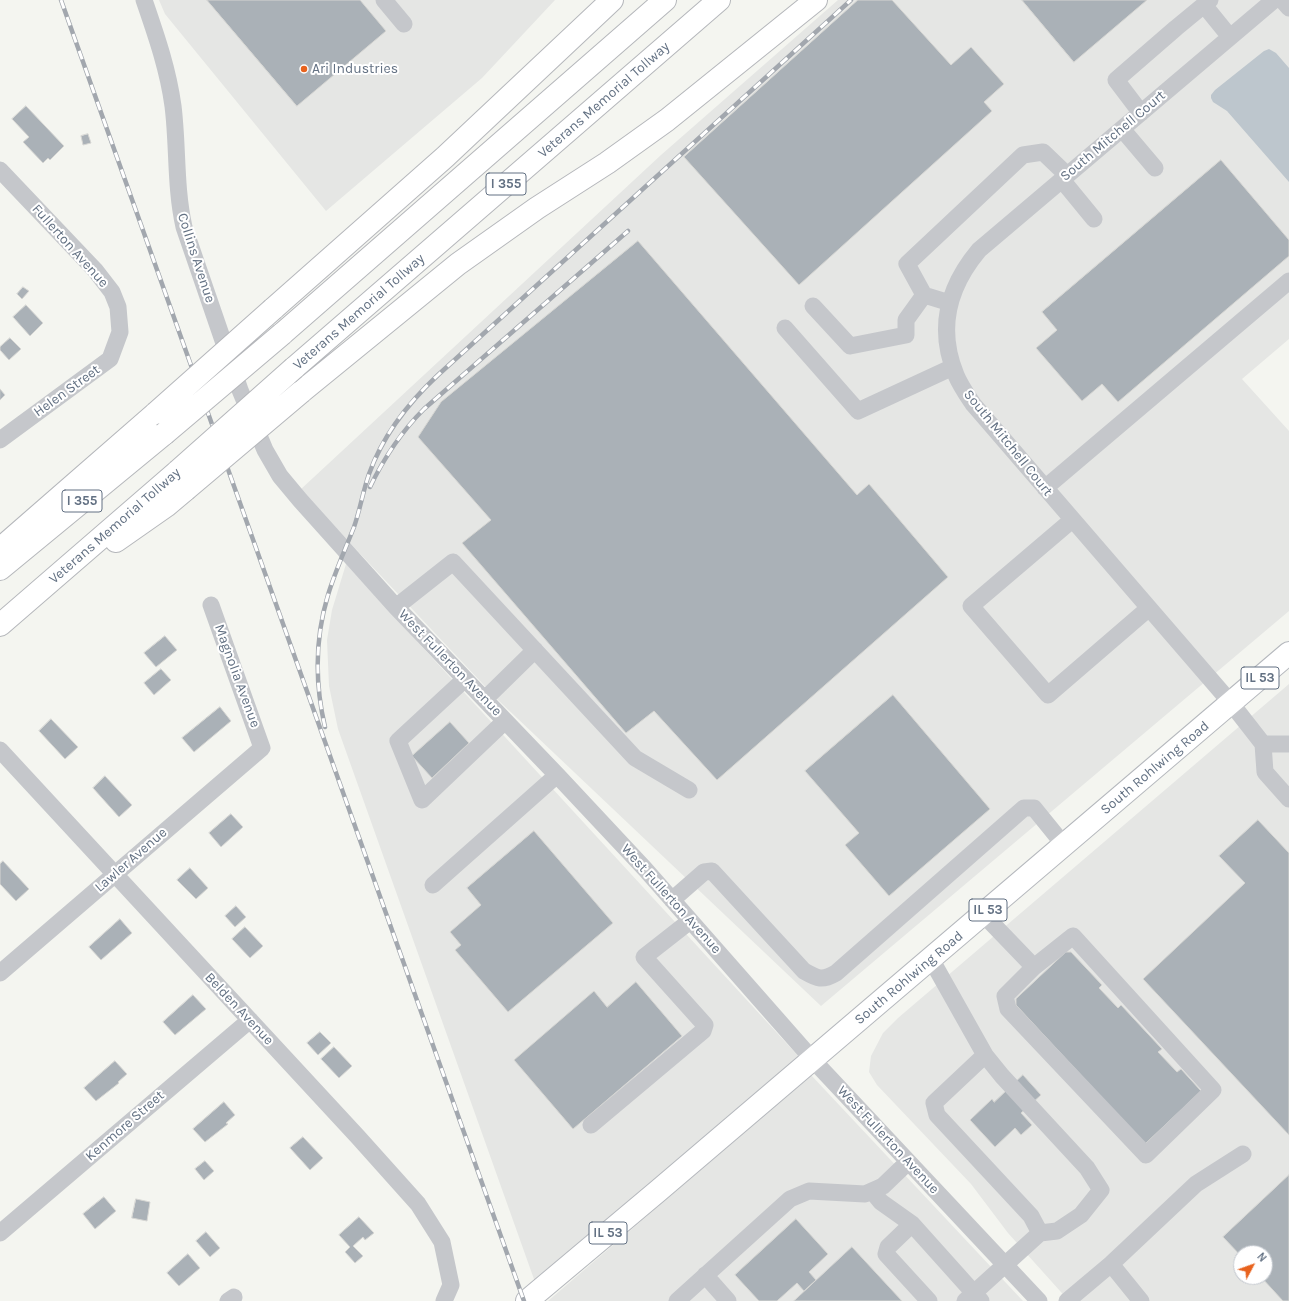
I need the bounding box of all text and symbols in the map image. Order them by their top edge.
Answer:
street label: Veterans Memorial Tollway [535,38,673,162]
place label: Ari Industries [312,61,398,77]
marker: Ari Industries [299,64,309,74]
street label: South Mitchell Court [1057,87,1169,185]
road number: I 355 [486,173,526,195]
street label: Fullerton Avenue [28,201,112,291]
street label: Collins Avenue [174,211,218,305]
street label: Veterans Memorial Tollway [290,250,428,374]
street label: Helen Street [31,361,103,421]
street label: South Mitchell Court [960,386,1056,500]
street label: Veterans Memorial Tollway [46,464,184,588]
road number: I 355 [62,490,102,512]
street label: West Fullerton Avenue [395,606,505,720]
street label: Magnolia Avenue [211,622,263,730]
road number: IL 53 [1241,667,1279,689]
street label: South Rohlwing Road [1097,718,1213,818]
street label: Lawler Avenue [92,824,170,896]
street label: West Fullerton Avenue [617,841,725,957]
road number: IL 53 [969,899,1007,921]
street label: South Rohlwing Road [851,928,967,1028]
street label: Belden Avenue [201,969,277,1049]
street label: West Fullerton Avenue [834,1083,942,1197]
street label: Kenmore Street [82,1087,168,1165]
road number: IL 53 [589,1222,627,1244]
north arrow [1233,1245,1273,1285]
text: N [1254,1250,1269,1265]

